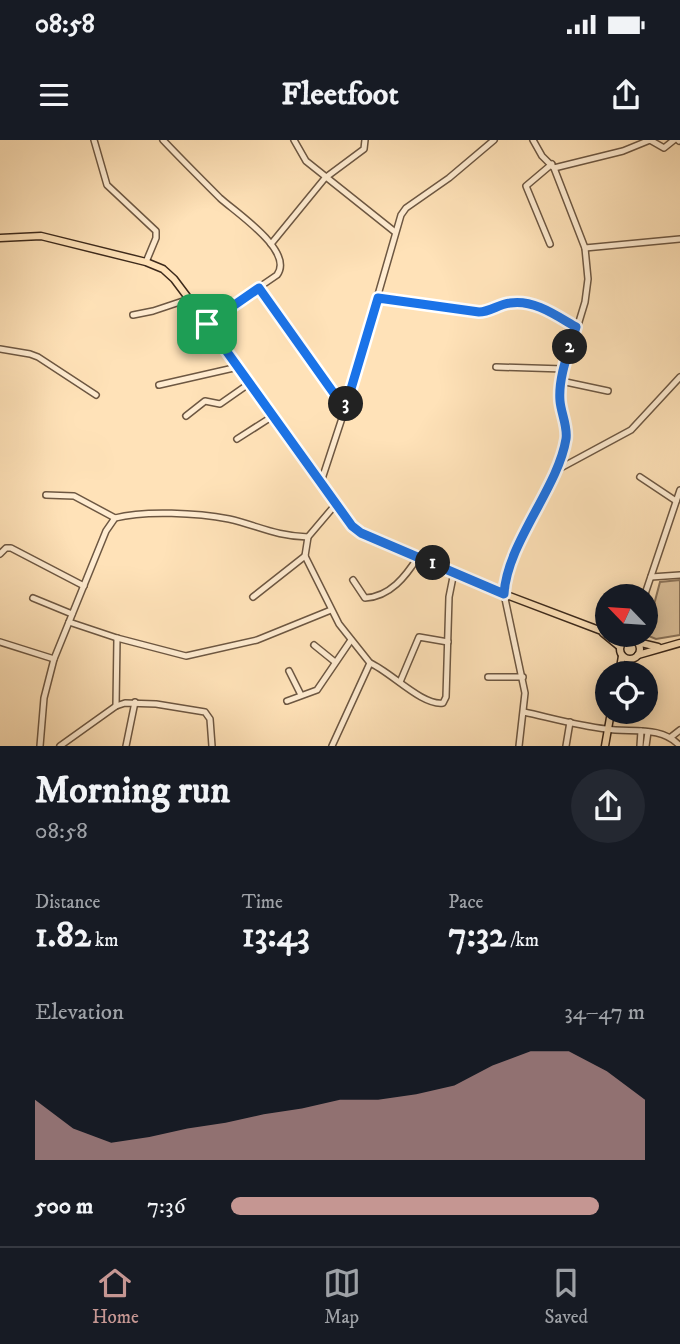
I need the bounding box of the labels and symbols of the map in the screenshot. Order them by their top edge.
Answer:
pin [177,294,237,354]
pin: 2 [552,330,588,364]
pin: 3 [328,386,364,422]
pin: 1 [416,546,450,580]
north arrow [595,584,658,648]

